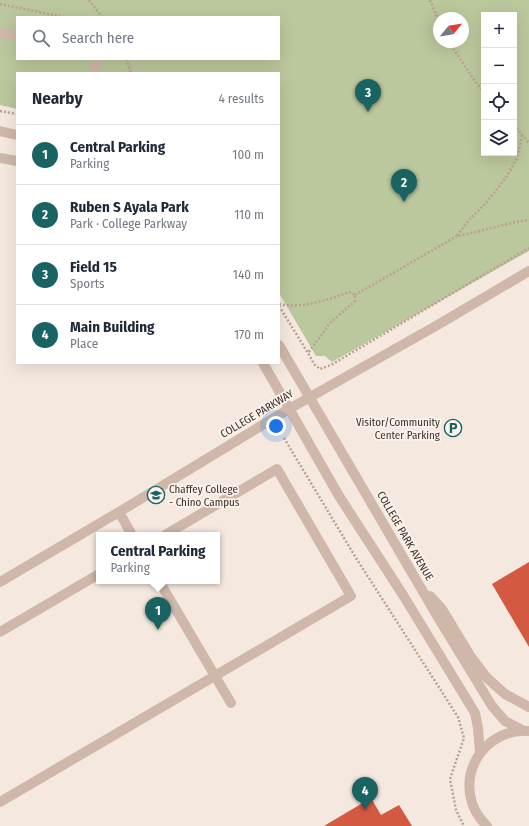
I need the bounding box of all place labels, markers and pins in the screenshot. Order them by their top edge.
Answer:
pin: 3 [355,79,381,112]
pin: 2 [391,169,417,202]
place label: Visitor/Community Center Parking [356,416,441,442]
parking icon: Visitor/Community Center Parking [443,418,463,438]
place label: Chaffey College - Chino Campus [169,483,240,509]
school or university icon: Chaffey College - Chino Campus [146,485,166,505]
pin: 1 [145,597,171,630]
pin: 4 [352,777,378,810]

